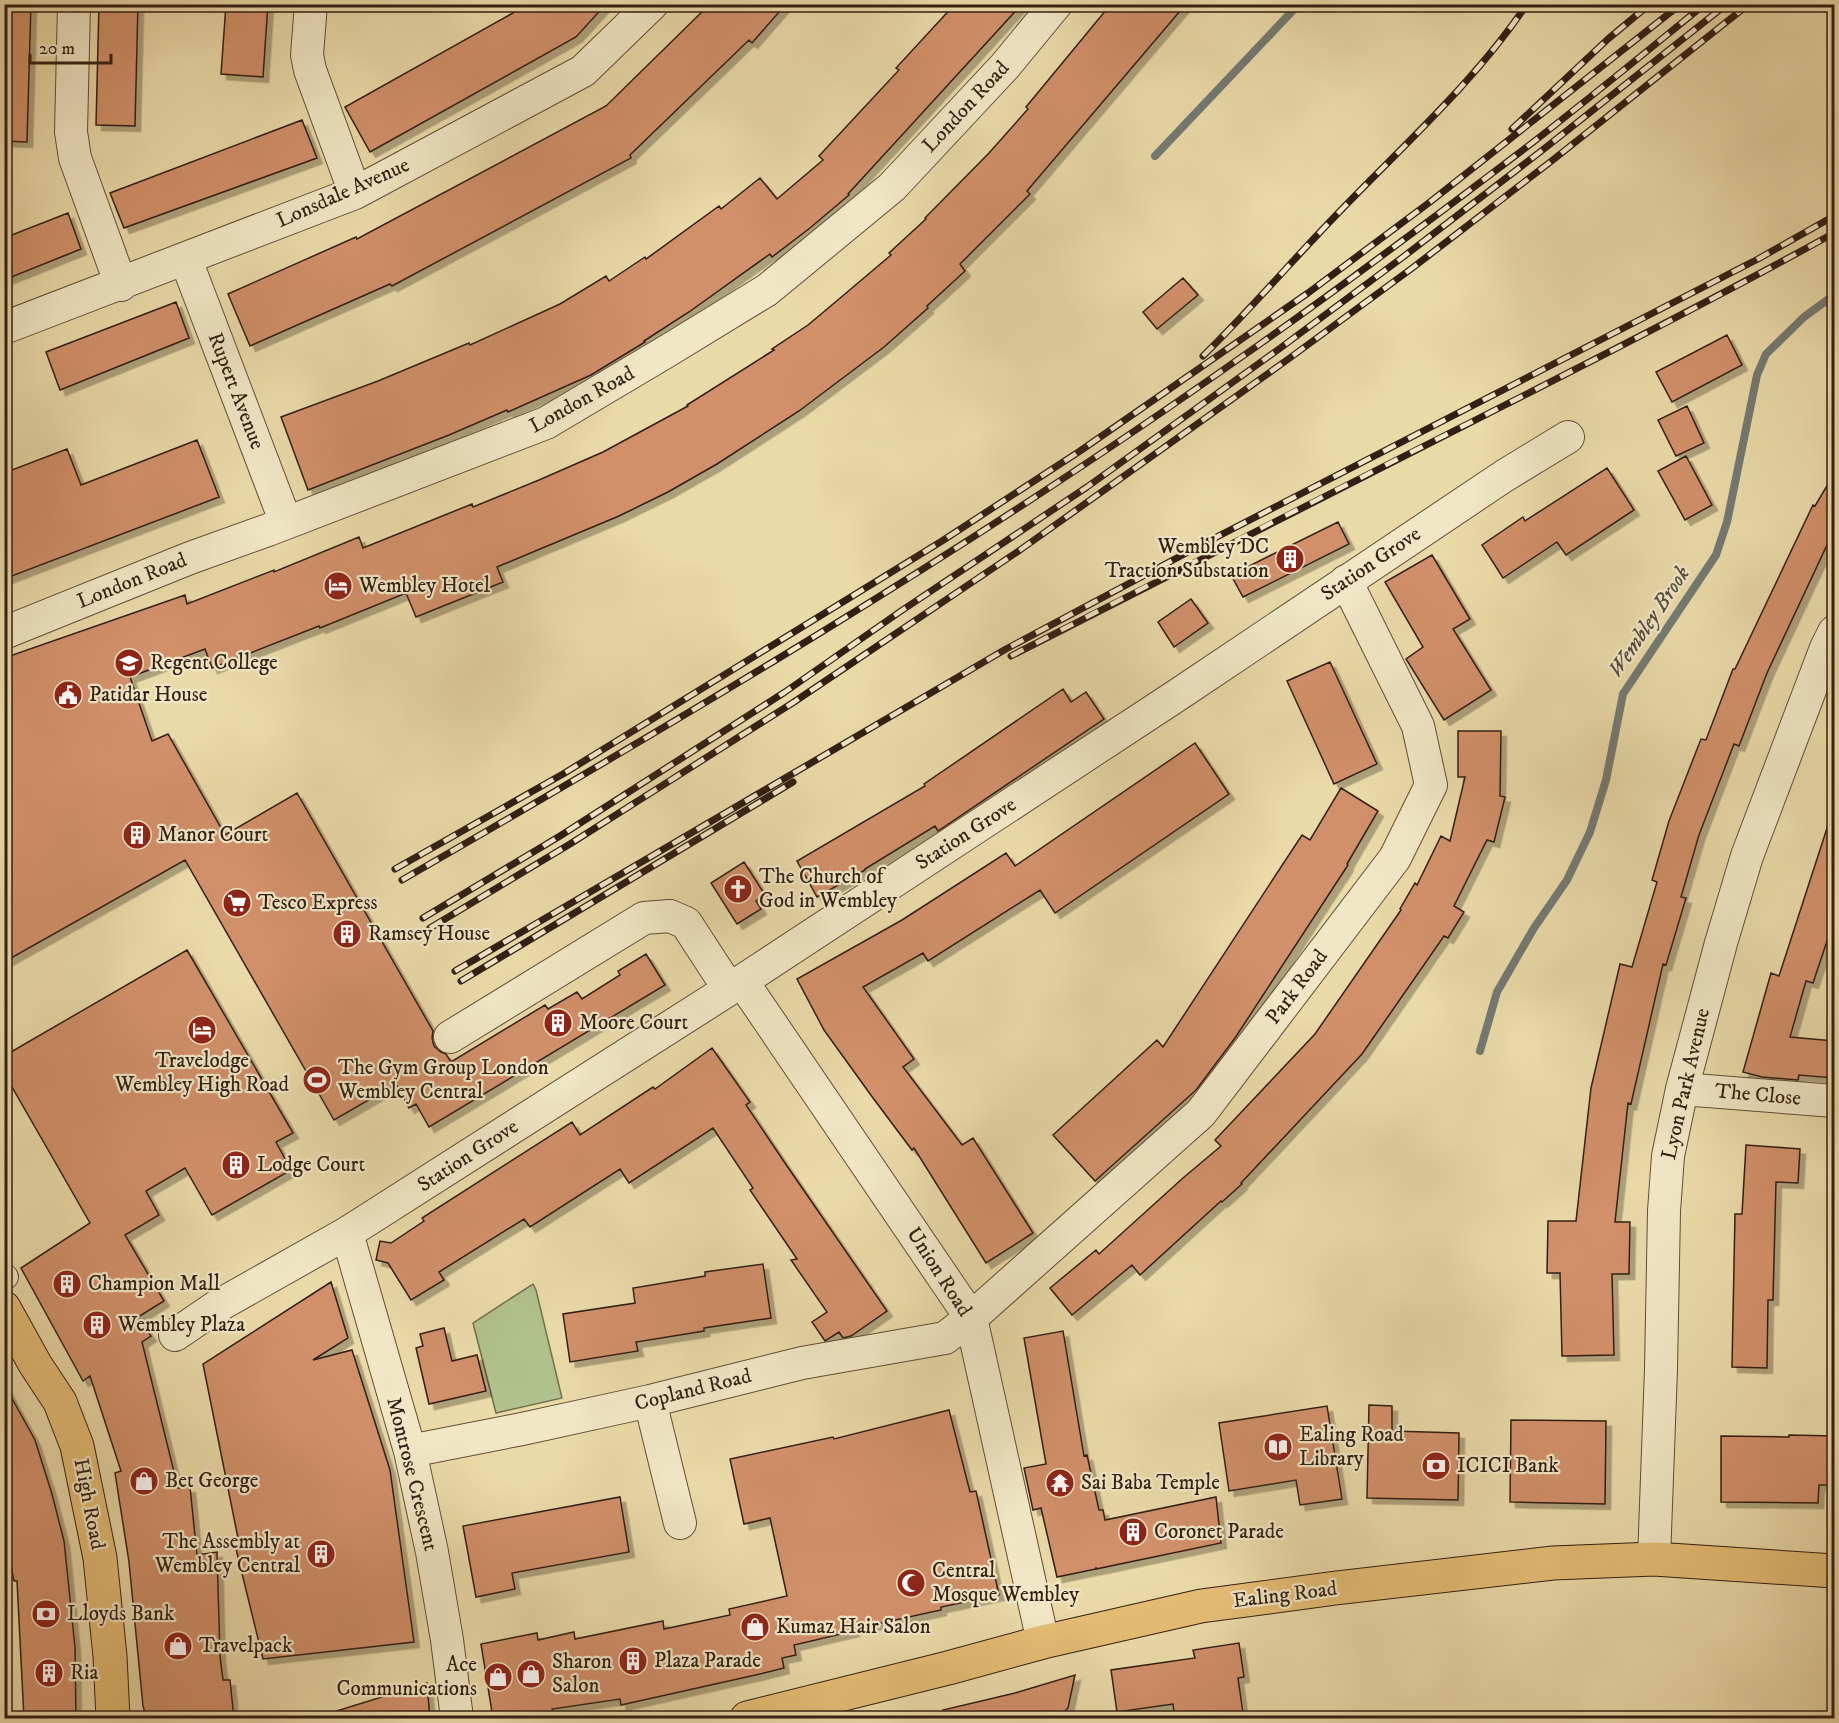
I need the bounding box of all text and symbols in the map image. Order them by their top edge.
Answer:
scale bar [30,27,111,65]
text: 20 m [39,38,75,60]
street label: London Road [917,55,1015,158]
street label: Lonsdale Avenue [273,152,414,234]
street label: Rupert Avenue [202,329,270,453]
street label: London Road [525,360,639,439]
street label: Station Grove [1316,521,1426,607]
place label: Wembley DC Traction Substation [1105,534,1269,584]
building icon: Wembley DC Traction Substation [1274,543,1306,575]
street label: London Road [73,547,191,615]
water label: Wembley Brook [1602,561,1696,683]
hotel icon: Wembley Hotel [322,570,354,602]
place label: Wembley Hotel [358,573,491,599]
school or university icon: Regent College [113,647,145,679]
place label: Regent College [150,650,278,676]
public building icon: Patidar House [52,679,84,711]
place label: Patidar House [89,682,208,708]
street label: Station Grove [911,792,1022,876]
building icon: Manor Court [121,819,153,851]
place label: Manor Court [158,822,269,848]
place label: The Church of God in Wembley [759,864,898,914]
church icon: The Church of God in Wembley [722,873,754,905]
supermarket icon: Tesco Express [221,887,253,919]
place label: Tesco Express [258,890,377,916]
building icon: Ramsey House [331,918,363,950]
place label: Ramsey House [368,921,491,947]
street label: Park Road [1260,944,1334,1030]
street label: Lyon Park Avenue [1656,1005,1716,1162]
building icon: Moore Court [542,1007,574,1039]
place label: Moore Court [579,1010,688,1036]
hotel icon: Travelodge Wembley High Road [186,1014,218,1046]
place label: Travelodge Wembley High Road [114,1048,290,1098]
place label: The Gym Group London Wembley Central [337,1055,549,1105]
sports icon: The Gym Group London Wembley Central [301,1064,333,1096]
street label: The Close [1714,1078,1802,1112]
street label: Station Grove [413,1114,524,1198]
building icon: Lodge Court [220,1149,252,1181]
place label: Lodge Court [257,1152,365,1178]
street label: Union Road [900,1222,978,1322]
building icon: Champion Mall [51,1268,83,1300]
place label: Champion Mall [88,1271,221,1297]
building icon: Wembley Plaza [81,1309,113,1341]
place label: Wembley Plaza [117,1312,245,1338]
street label: Copland Road [632,1363,754,1417]
street label: Montrose Crescent [380,1394,444,1554]
place label: Ealing Road Library [1299,1422,1404,1472]
library icon: Ealing Road Library [1262,1431,1294,1463]
bank icon: ICICI Bank [1420,1450,1452,1482]
place label: ICICI Bank [1457,1453,1559,1479]
street label: High Road [67,1456,111,1552]
shop icon: Bet George [128,1465,160,1497]
temple icon: Sai Baba Temple [1044,1467,1076,1499]
place label: Bet George [165,1468,259,1494]
place label: Sai Baba Temple [1081,1470,1220,1496]
building icon: Coronet Parade [1117,1516,1149,1548]
place label: Coronet Parade [1154,1519,1284,1545]
place label: The Assembly at Wembley Central [154,1529,301,1579]
building icon: The Assembly at Wembley Central [305,1538,337,1570]
place label: Central Mosque Wembley [932,1558,1080,1608]
mosque icon: Central Mosque Wembley [895,1567,927,1599]
street label: Ealing Road [1231,1576,1339,1614]
bank icon: Lloyds Bank [30,1598,62,1630]
place label: Lloyds Bank [67,1601,175,1627]
shop icon: Kumaz Hair Salon [739,1611,771,1643]
place label: Kumaz Hair Salon [776,1614,931,1640]
shop icon: Travelpack [162,1630,194,1662]
place label: Travelpack [199,1633,293,1659]
building icon: Plaza Parade [617,1645,649,1677]
place label: Plaza Parade [654,1648,761,1674]
place label: Sharon Salon [552,1649,612,1699]
place label: Ace Communications [337,1652,477,1702]
building icon: Ria [33,1657,65,1689]
shop icon: Sharon Salon [515,1658,547,1690]
place label: Ria [70,1660,98,1686]
shop icon: Ace Communications [482,1661,514,1693]

